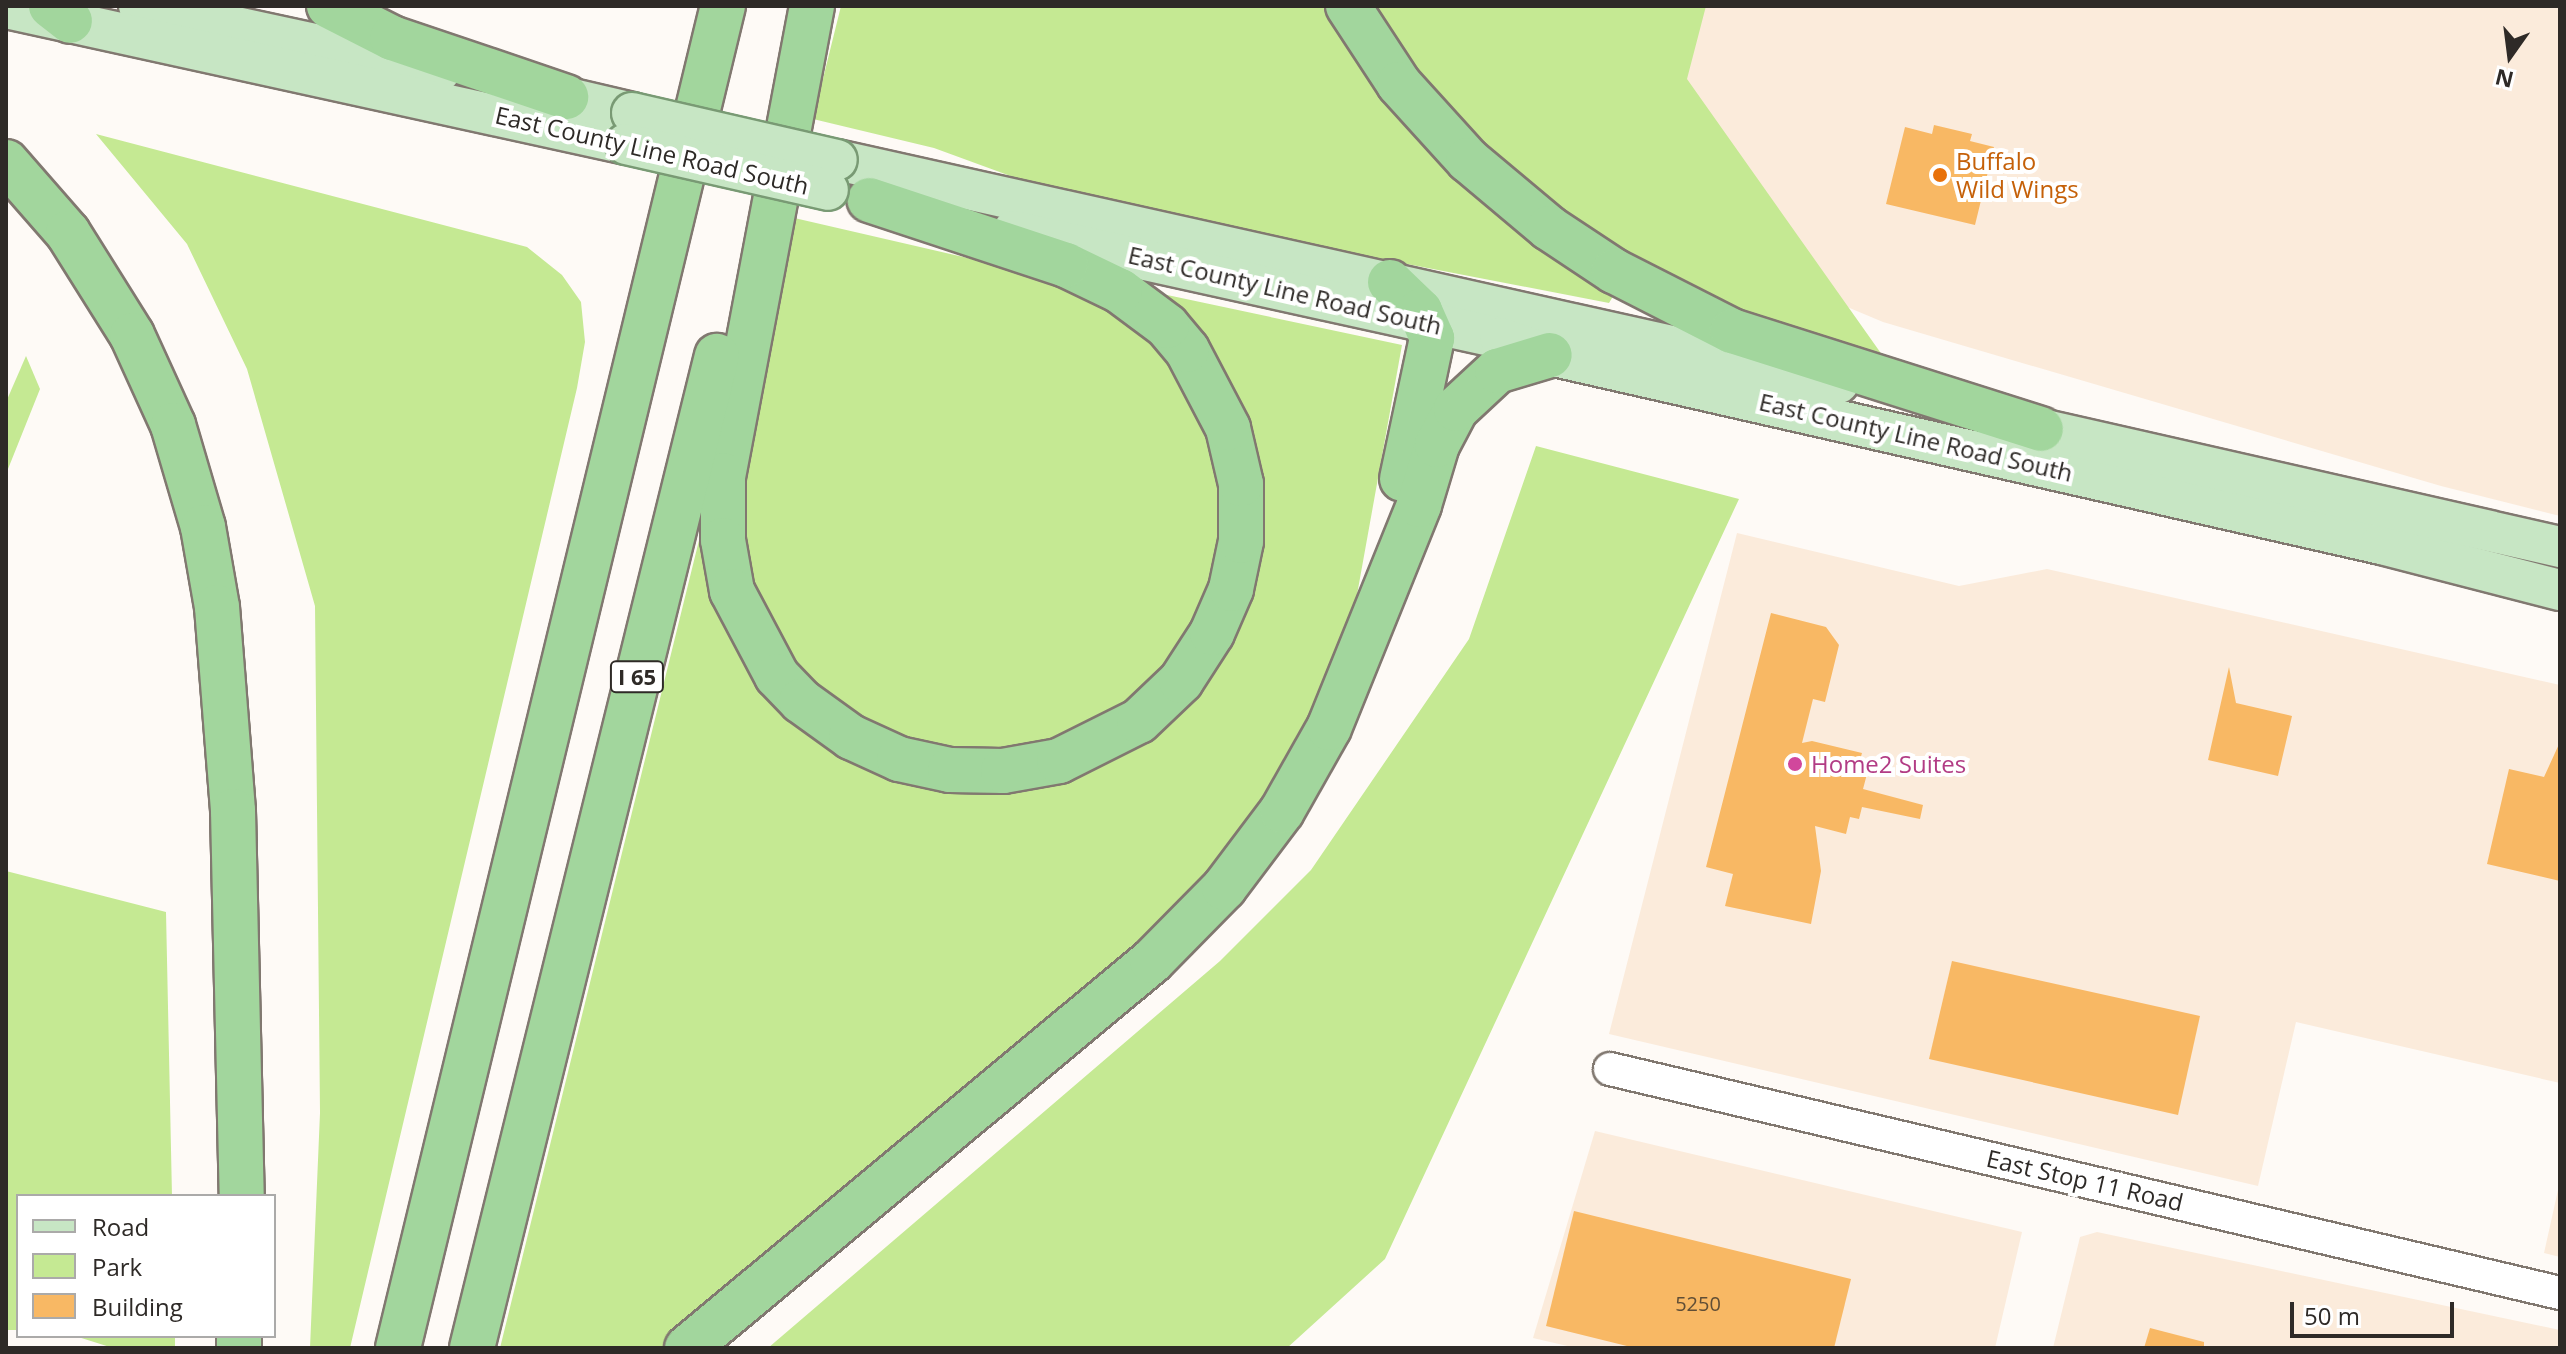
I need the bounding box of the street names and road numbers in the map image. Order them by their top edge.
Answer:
street label: East County Line Road South [492,100,812,200]
street label: East County Line Road South [1125,240,1445,340]
street label: East County Line Road South [1756,387,2076,487]
road number: I 65 [609,659,665,695]
street label: East Stop 11 Road [1984,1143,2186,1217]

